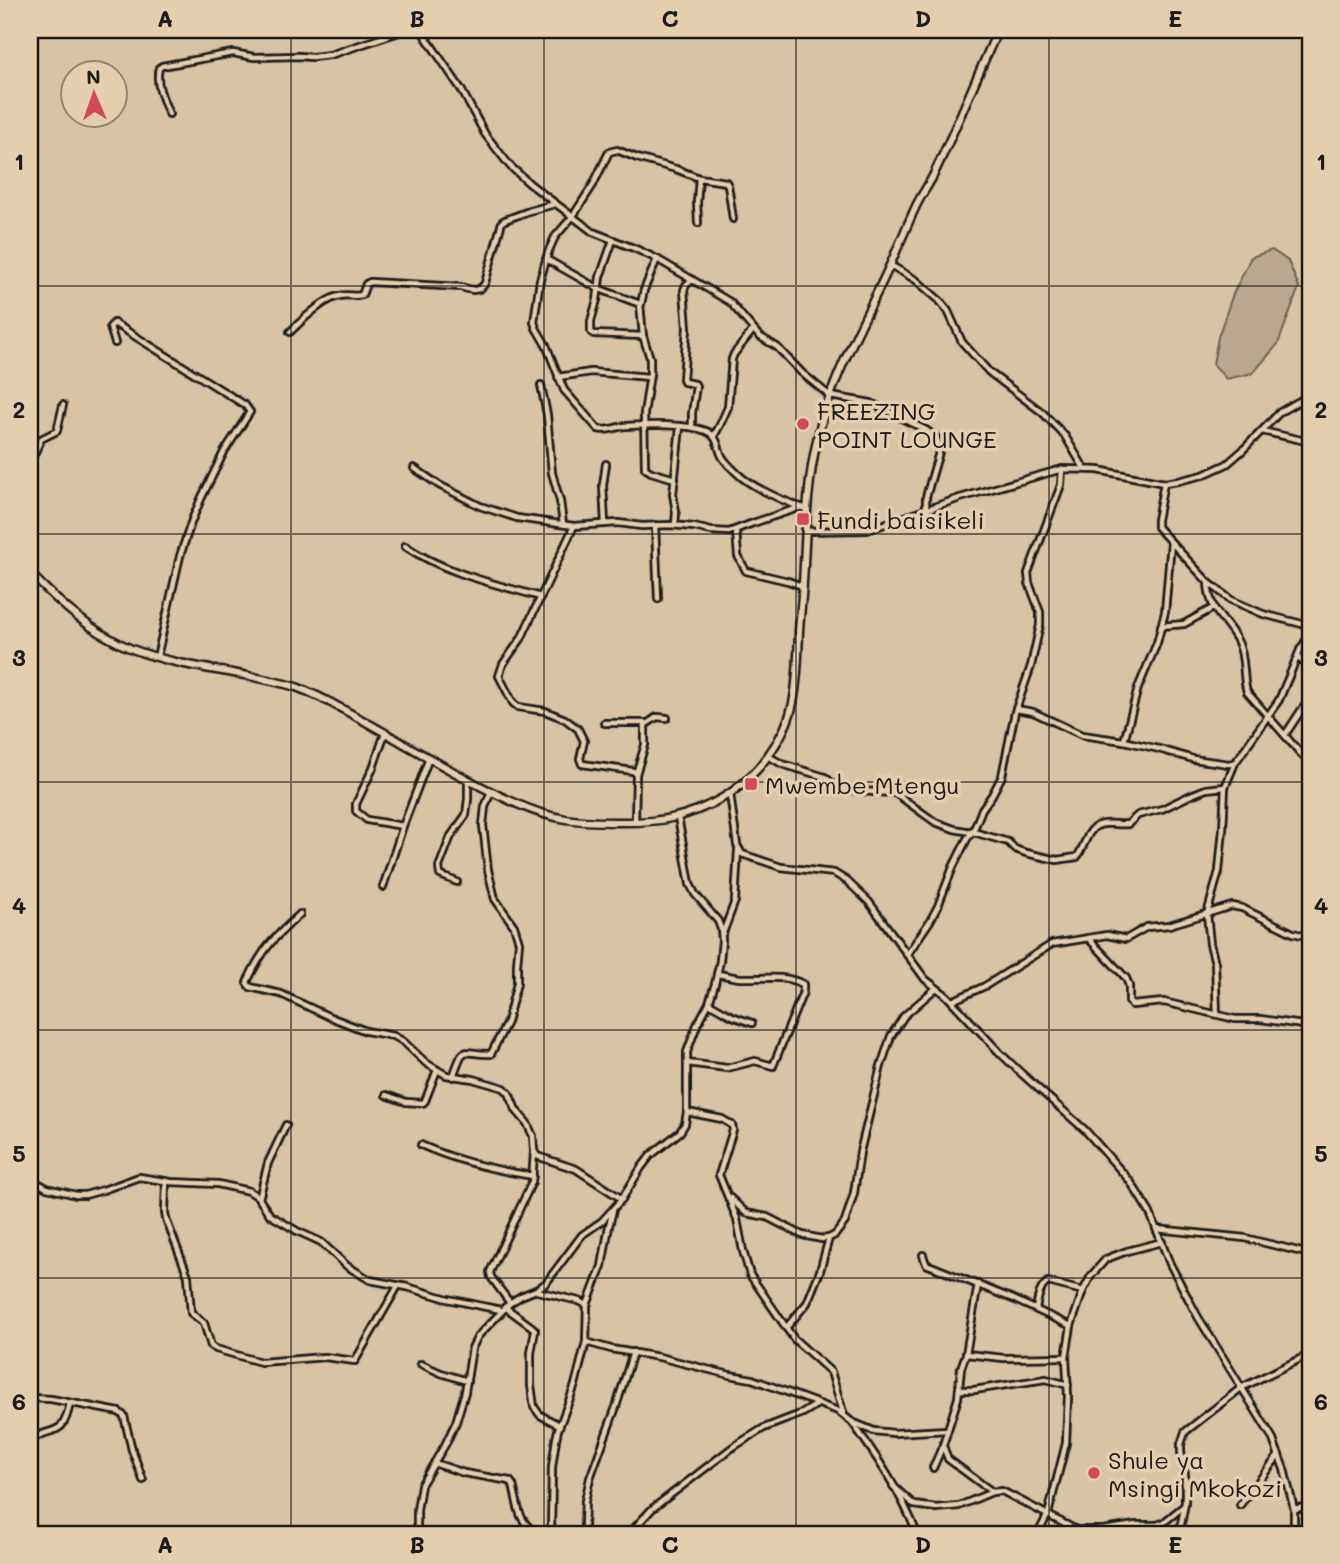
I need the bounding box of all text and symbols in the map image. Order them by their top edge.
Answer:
text: A [157,3,173,33]
text: B [409,3,425,33]
text: C [661,3,679,33]
text: D [915,3,931,33]
text: E [1168,3,1182,33]
north arrow [60,60,130,130]
text: N [86,64,101,89]
text: 1 [14,146,24,176]
text: 1 [1316,146,1326,176]
text: 2 [13,394,25,424]
text: 2 [1315,394,1327,424]
place label: FREEZING POINT LOUNGE [817,395,997,454]
marker: FREEZING POINT LOUNGE [795,416,811,432]
place label: Fundi baisikeli [817,504,985,535]
marker: Fundi baisikeli [795,511,811,527]
text: 3 [12,642,26,672]
text: 3 [1314,642,1328,672]
place label: Mwembe Mtengu [765,769,959,800]
marker: Mwembe Mtengu [743,776,759,792]
text: 4 [12,890,26,920]
text: 4 [1314,890,1328,920]
text: 5 [12,1138,26,1168]
text: 5 [1314,1138,1328,1168]
text: 6 [12,1386,26,1416]
text: 6 [1314,1386,1328,1416]
place label: Shule ya Msingi Mkokozi [1108,1444,1282,1503]
marker: Shule ya Msingi Mkokozi [1086,1465,1102,1481]
text: A [157,1529,173,1559]
text: B [409,1529,425,1559]
text: C [661,1529,679,1559]
text: D [915,1529,931,1559]
text: E [1168,1529,1182,1559]

